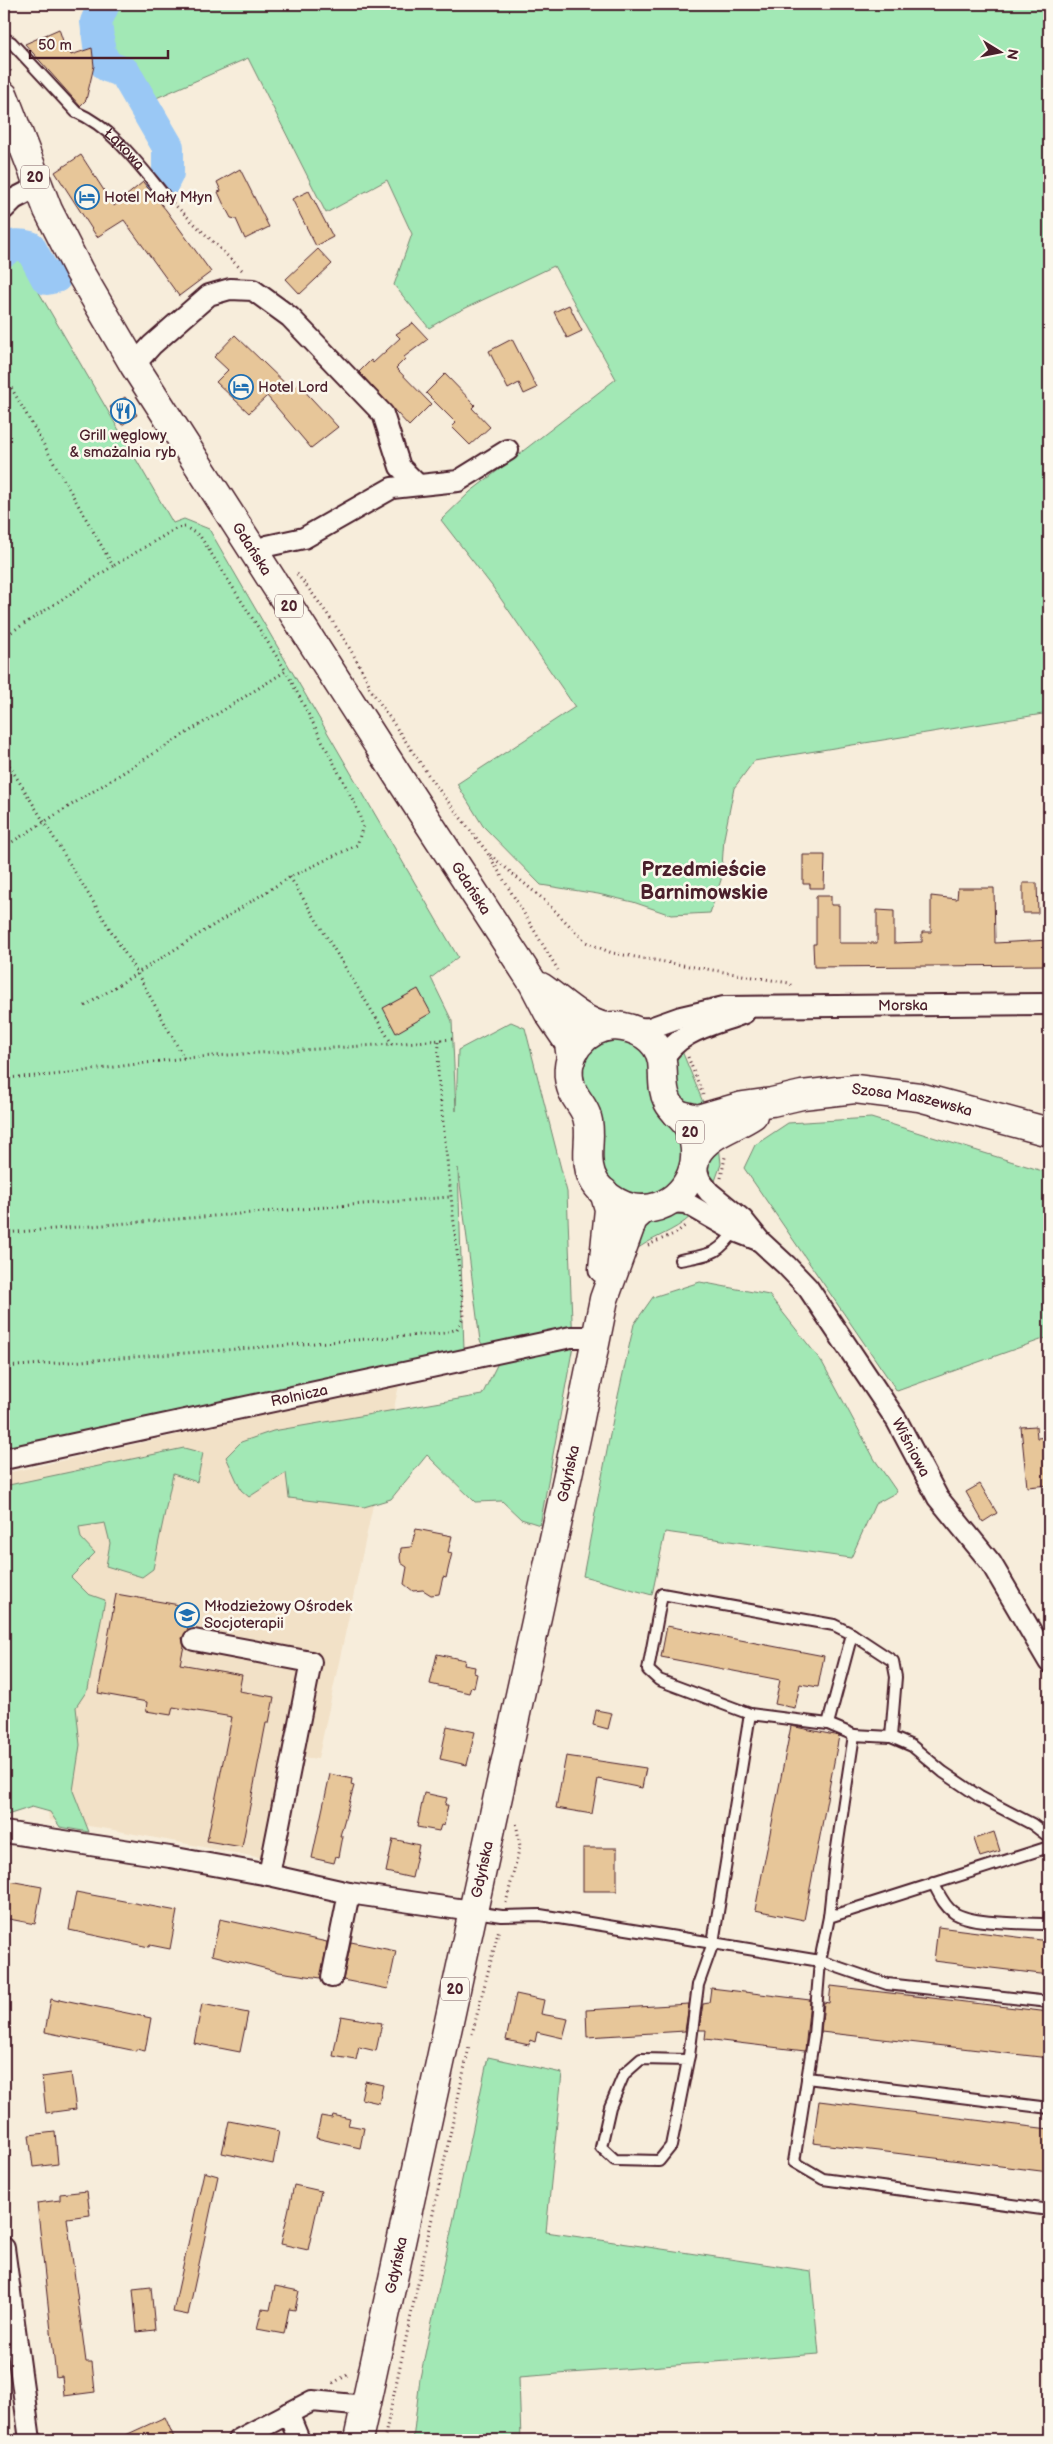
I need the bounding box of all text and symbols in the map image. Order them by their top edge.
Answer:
scale bar [30,28,168,60]
north arrow [976,28,1026,78]
text: 50 m [38,36,72,55]
text: N [1003,48,1022,61]
street label: Łąkowa [100,124,149,174]
road number: 20 [21,166,49,188]
hotel icon: Hotel Mały Młyn [74,184,100,210]
place label: Hotel Mały Młyn [104,188,212,207]
hotel icon: Hotel Lord [228,374,254,400]
place label: Hotel Lord [258,378,328,397]
restaurant icon: Grill węglowy & smażalnia ryb [110,398,136,424]
place label: Grill węglowy & smażalnia ryb [69,426,177,462]
street label: Gdańska [228,519,276,579]
road number: 20 [275,594,303,618]
street label: Gdańska [447,858,495,918]
district label: Przedmieście Barnimowskie [640,858,768,905]
street label: Morska [878,996,928,1015]
street label: Szosa Maszewska [851,1079,974,1120]
road number: 20 [676,1120,704,1144]
street label: Rolnicza [269,1380,330,1411]
street label: Wiśniowa [888,1415,934,1480]
street label: Gdyńska [553,1443,584,1504]
place label: Młodzieżowy Ośrodek Socjoterapii [204,1597,353,1633]
school or university icon: Młodzieżowy Ośrodek Socjoterapii [174,1602,200,1628]
street label: Gdyńska [467,1839,498,1900]
road number: 20 [441,1978,469,2000]
street label: Gdyńska [381,2235,411,2295]

